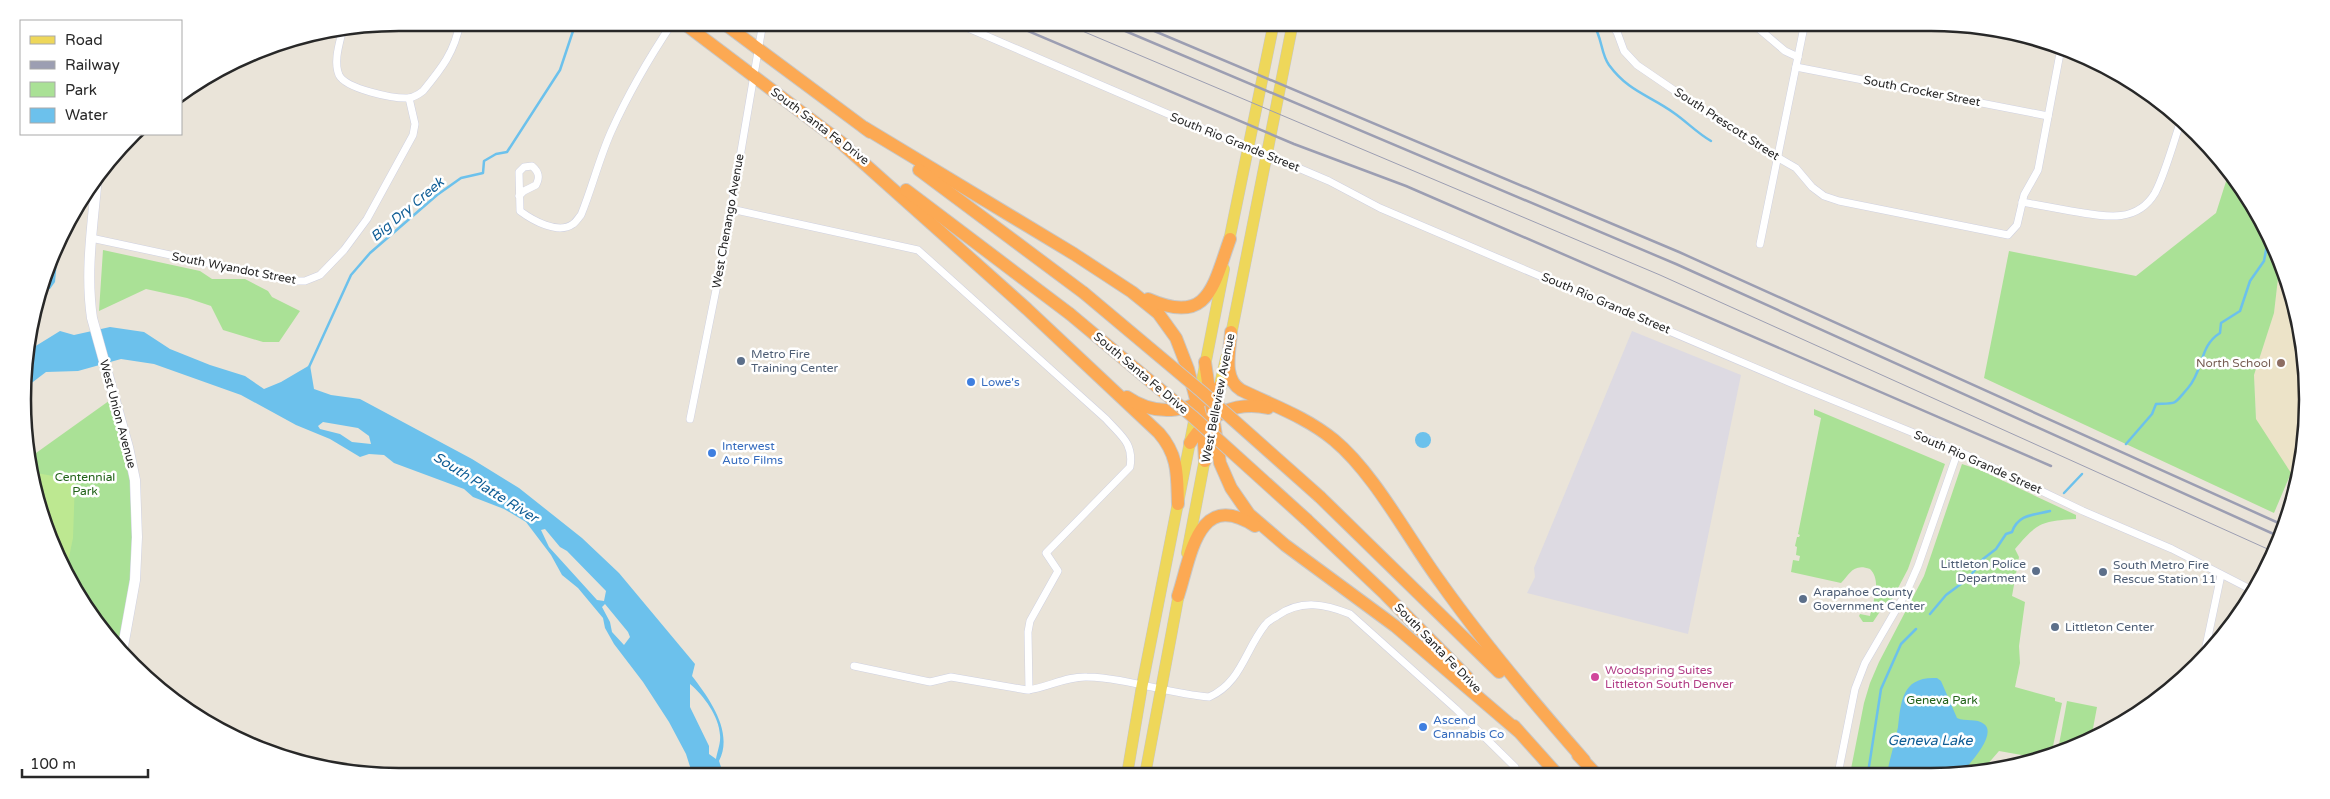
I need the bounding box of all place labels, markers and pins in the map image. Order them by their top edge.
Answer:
place label: Metro Fire Training Center [751,347,839,375]
marker: Metro Fire Training Center [735,355,747,367]
place label: North School [2196,356,2271,370]
marker: North School [2275,357,2287,369]
place label: Lowe's [981,375,1020,389]
marker: Lowe's [965,376,977,388]
place label: Interwest Auto Films [722,439,783,467]
marker: Interwest Auto Films [706,447,718,459]
place label: Littleton Police Department [1941,557,2026,585]
place label: South Metro Fire Rescue Station 11 [2113,558,2216,586]
marker: Littleton Police Department [2030,565,2042,577]
marker: South Metro Fire Rescue Station 11 [2097,566,2109,578]
place label: Arapahoe County Government Center [1813,585,1925,613]
marker: Arapahoe County Government Center [1797,593,1809,605]
place label: Littleton Center [2065,620,2154,634]
marker: Littleton Center [2049,621,2061,633]
place label: Woodspring Suites Littleton South Denver [1605,663,1734,691]
marker: Woodspring Suites Littleton South Denver [1589,671,1601,683]
place label: Ascend Cannabis Co [1433,713,1504,741]
marker: Ascend Cannabis Co [1417,721,1429,733]

